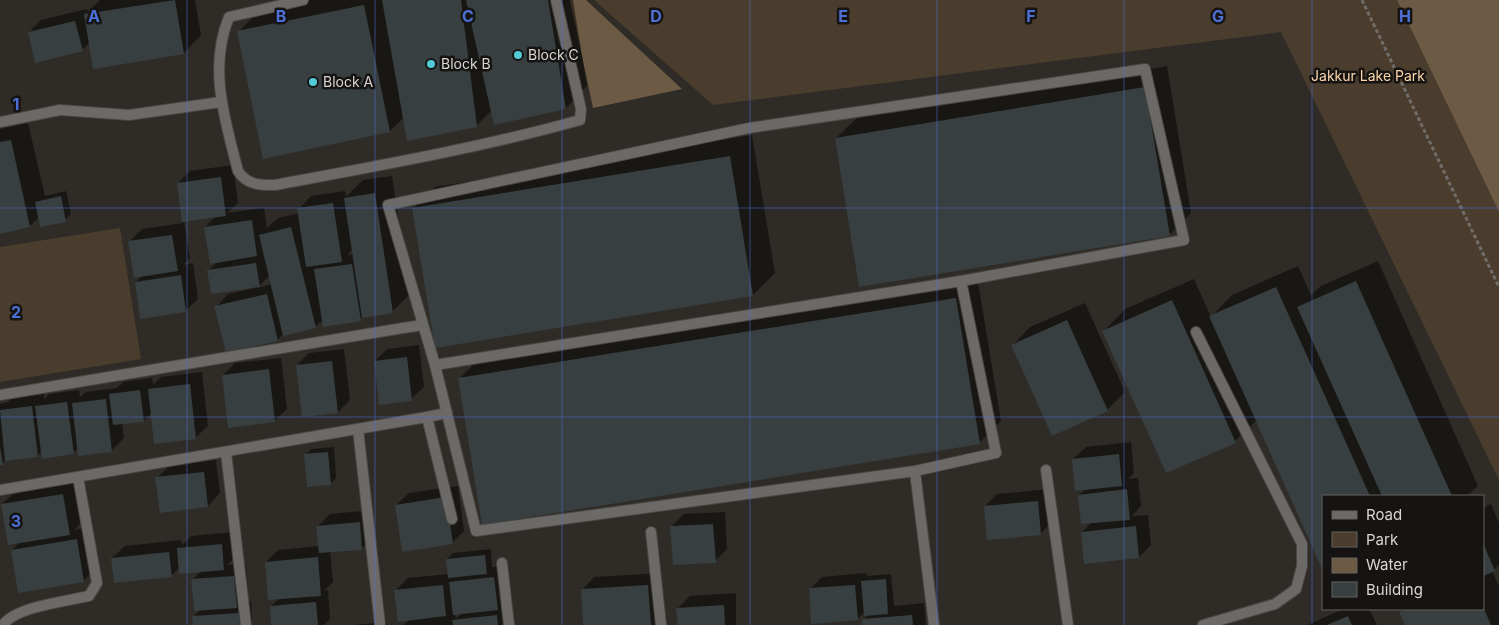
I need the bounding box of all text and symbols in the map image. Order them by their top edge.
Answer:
text: A [88,6,100,26]
text: B [276,6,286,26]
text: C [462,6,474,26]
text: D [650,6,662,26]
text: E [838,6,848,26]
text: F [1026,6,1036,26]
text: G [1212,6,1224,26]
text: H [1399,6,1411,26]
place label: Block C [528,46,579,63]
marker: Block C [512,49,524,61]
place label: Block B [441,55,491,72]
marker: Block B [425,58,437,70]
park label: Jakkur Lake Park [1311,67,1425,84]
place label: Block A [323,73,374,90]
marker: Block A [307,76,319,88]
text: 1 [13,94,19,114]
text: 2 [11,302,21,322]
legend [1322,495,1484,610]
text: Road [1366,505,1402,524]
text: 3 [11,511,21,531]
text: Park [1366,530,1399,549]
text: Water [1366,555,1408,574]
text: Building [1366,580,1423,599]

